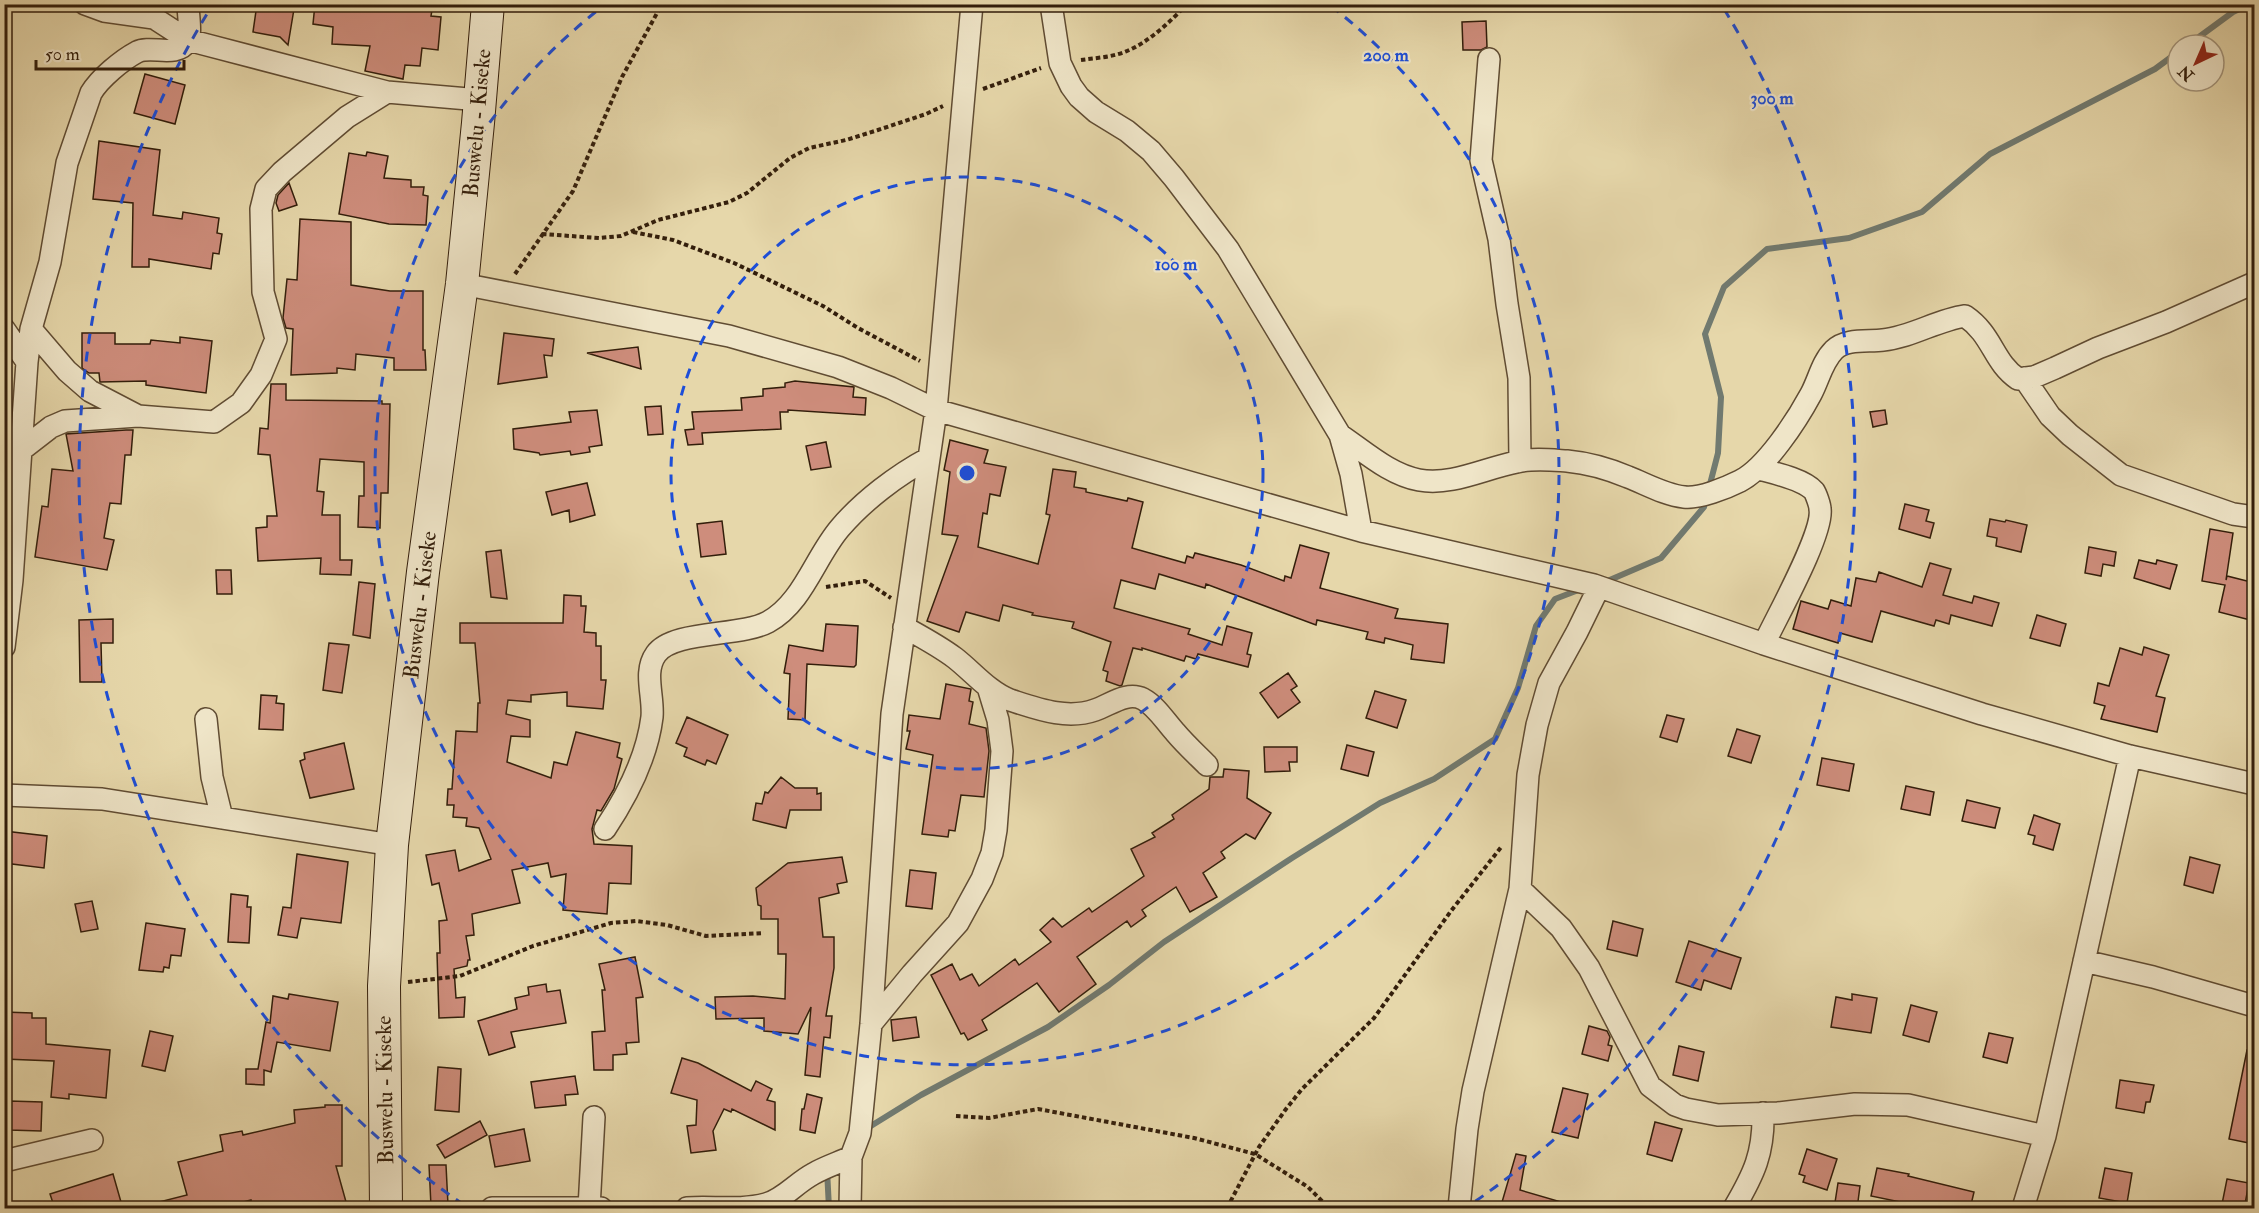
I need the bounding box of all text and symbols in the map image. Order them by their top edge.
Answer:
scale bar [36,33,184,71]
north arrow [2166,33,2226,93]
text: 50 m [45,43,80,66]
text: 200 m [1363,44,1410,67]
street label: Buswelu - Kiseke [457,48,497,198]
text: N [2174,60,2199,86]
text: 300 m [1750,87,1795,110]
text: 100 m [1155,253,1198,276]
centre of rings [957,463,977,483]
street label: Buswelu - Kiseke [397,529,443,681]
street label: Buswelu - Kiseke [370,1015,400,1165]

